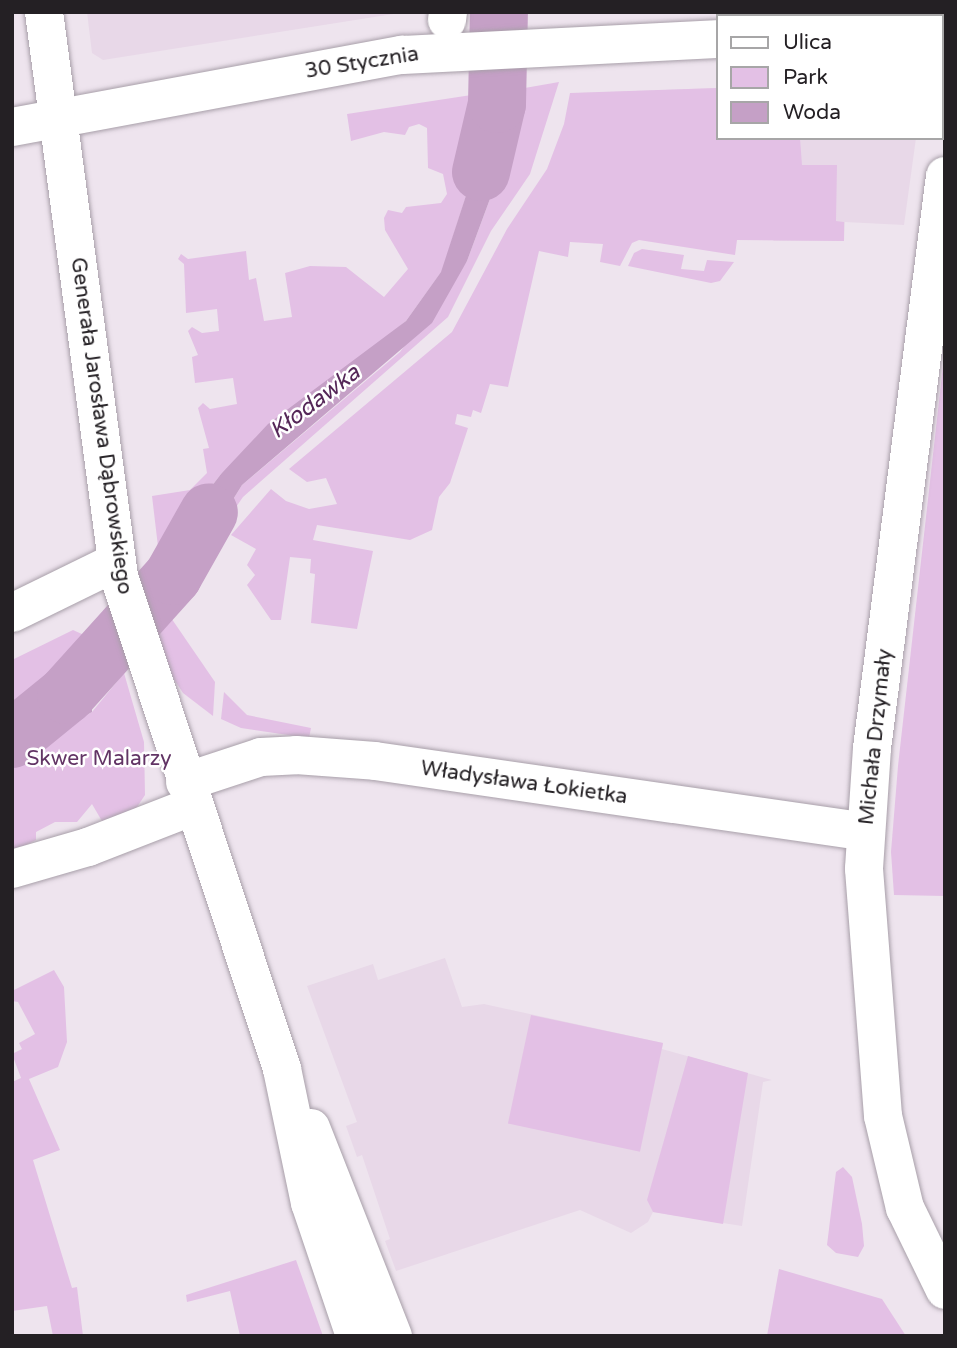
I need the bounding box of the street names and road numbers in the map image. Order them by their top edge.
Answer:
street label: 30 Stycznia [303,42,421,84]
street label: Generała Jarosława Dąbrowskiego [65,256,137,596]
street label: Michała Drzymały [854,648,898,826]
street label: Władysława Łokietka [419,756,629,810]

